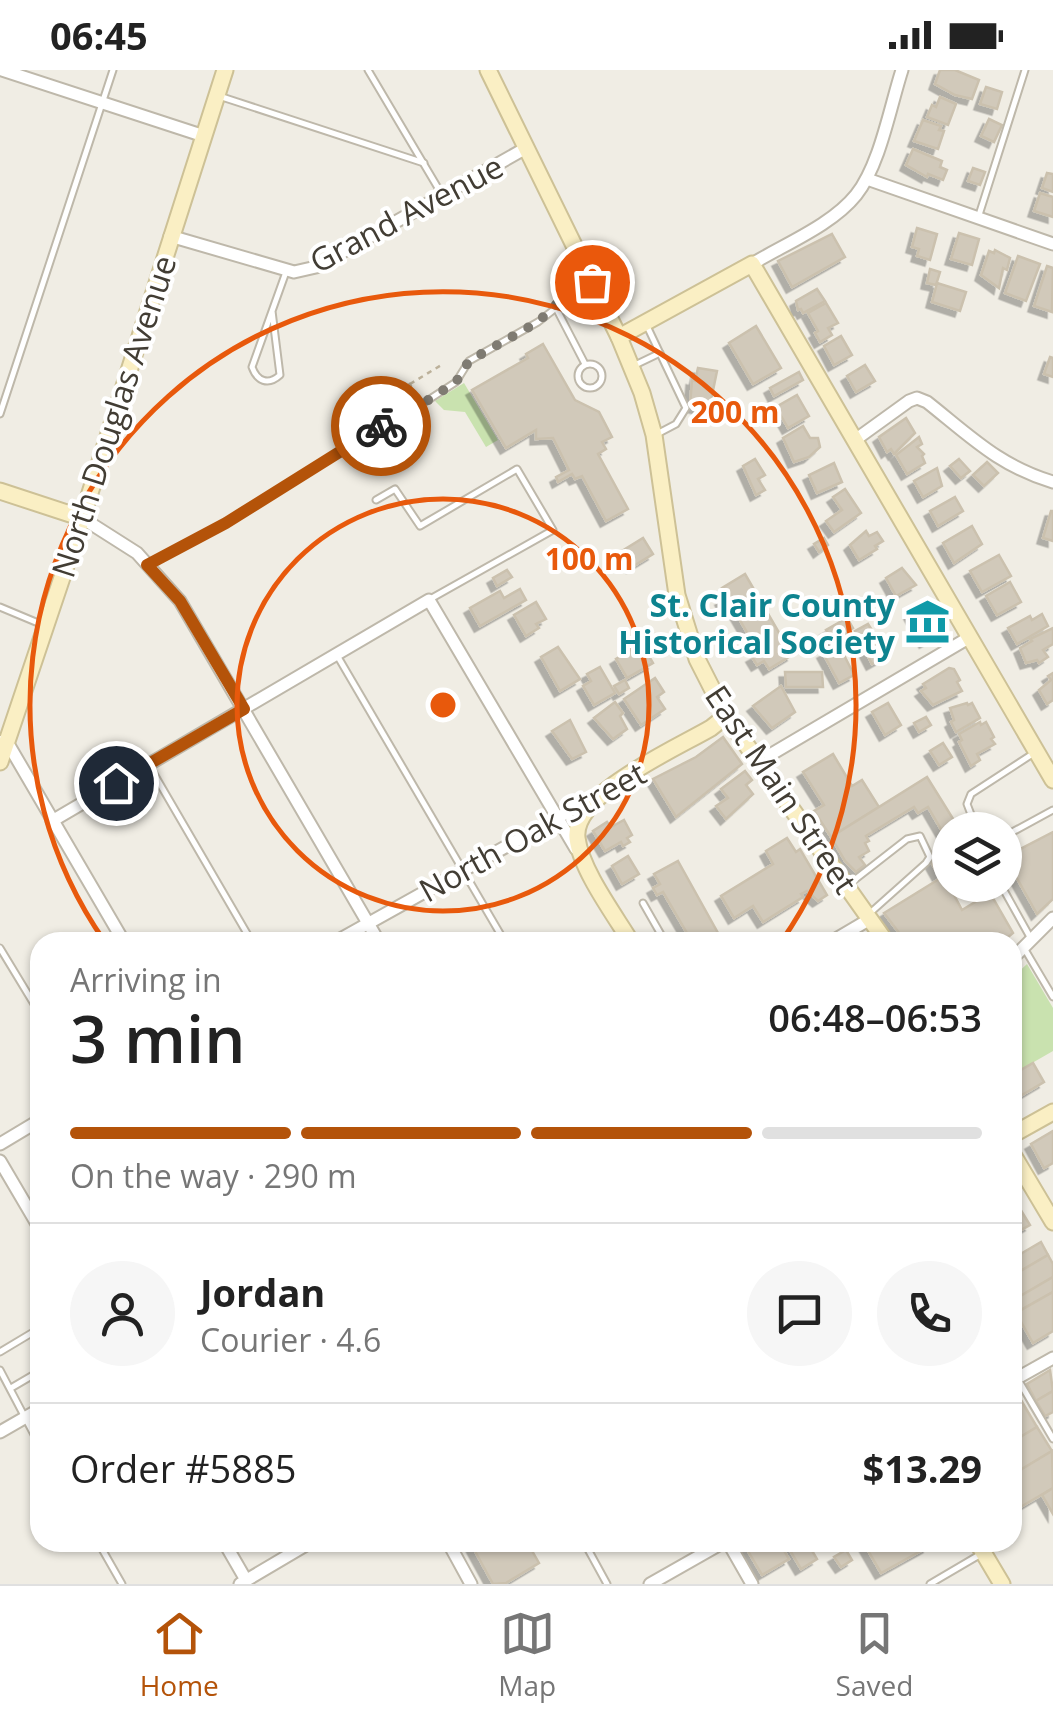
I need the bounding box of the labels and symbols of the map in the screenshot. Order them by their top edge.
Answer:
street label: Grand Avenue [302,144,510,282]
pin [550,240,635,325]
street label: North Douglas Avenue [41,250,185,582]
courier [331,376,431,476]
text: 200 m [691,391,779,432]
text: 100 m [545,538,633,579]
place label: St. Clair County Historical Society [618,583,896,663]
museum icon: St. Clair County Historical Society [904,598,952,646]
street label: East Main Street [696,676,868,902]
centre of rings [425,687,461,723]
pin [74,741,159,826]
street label: North Oak Street [411,751,653,911]

